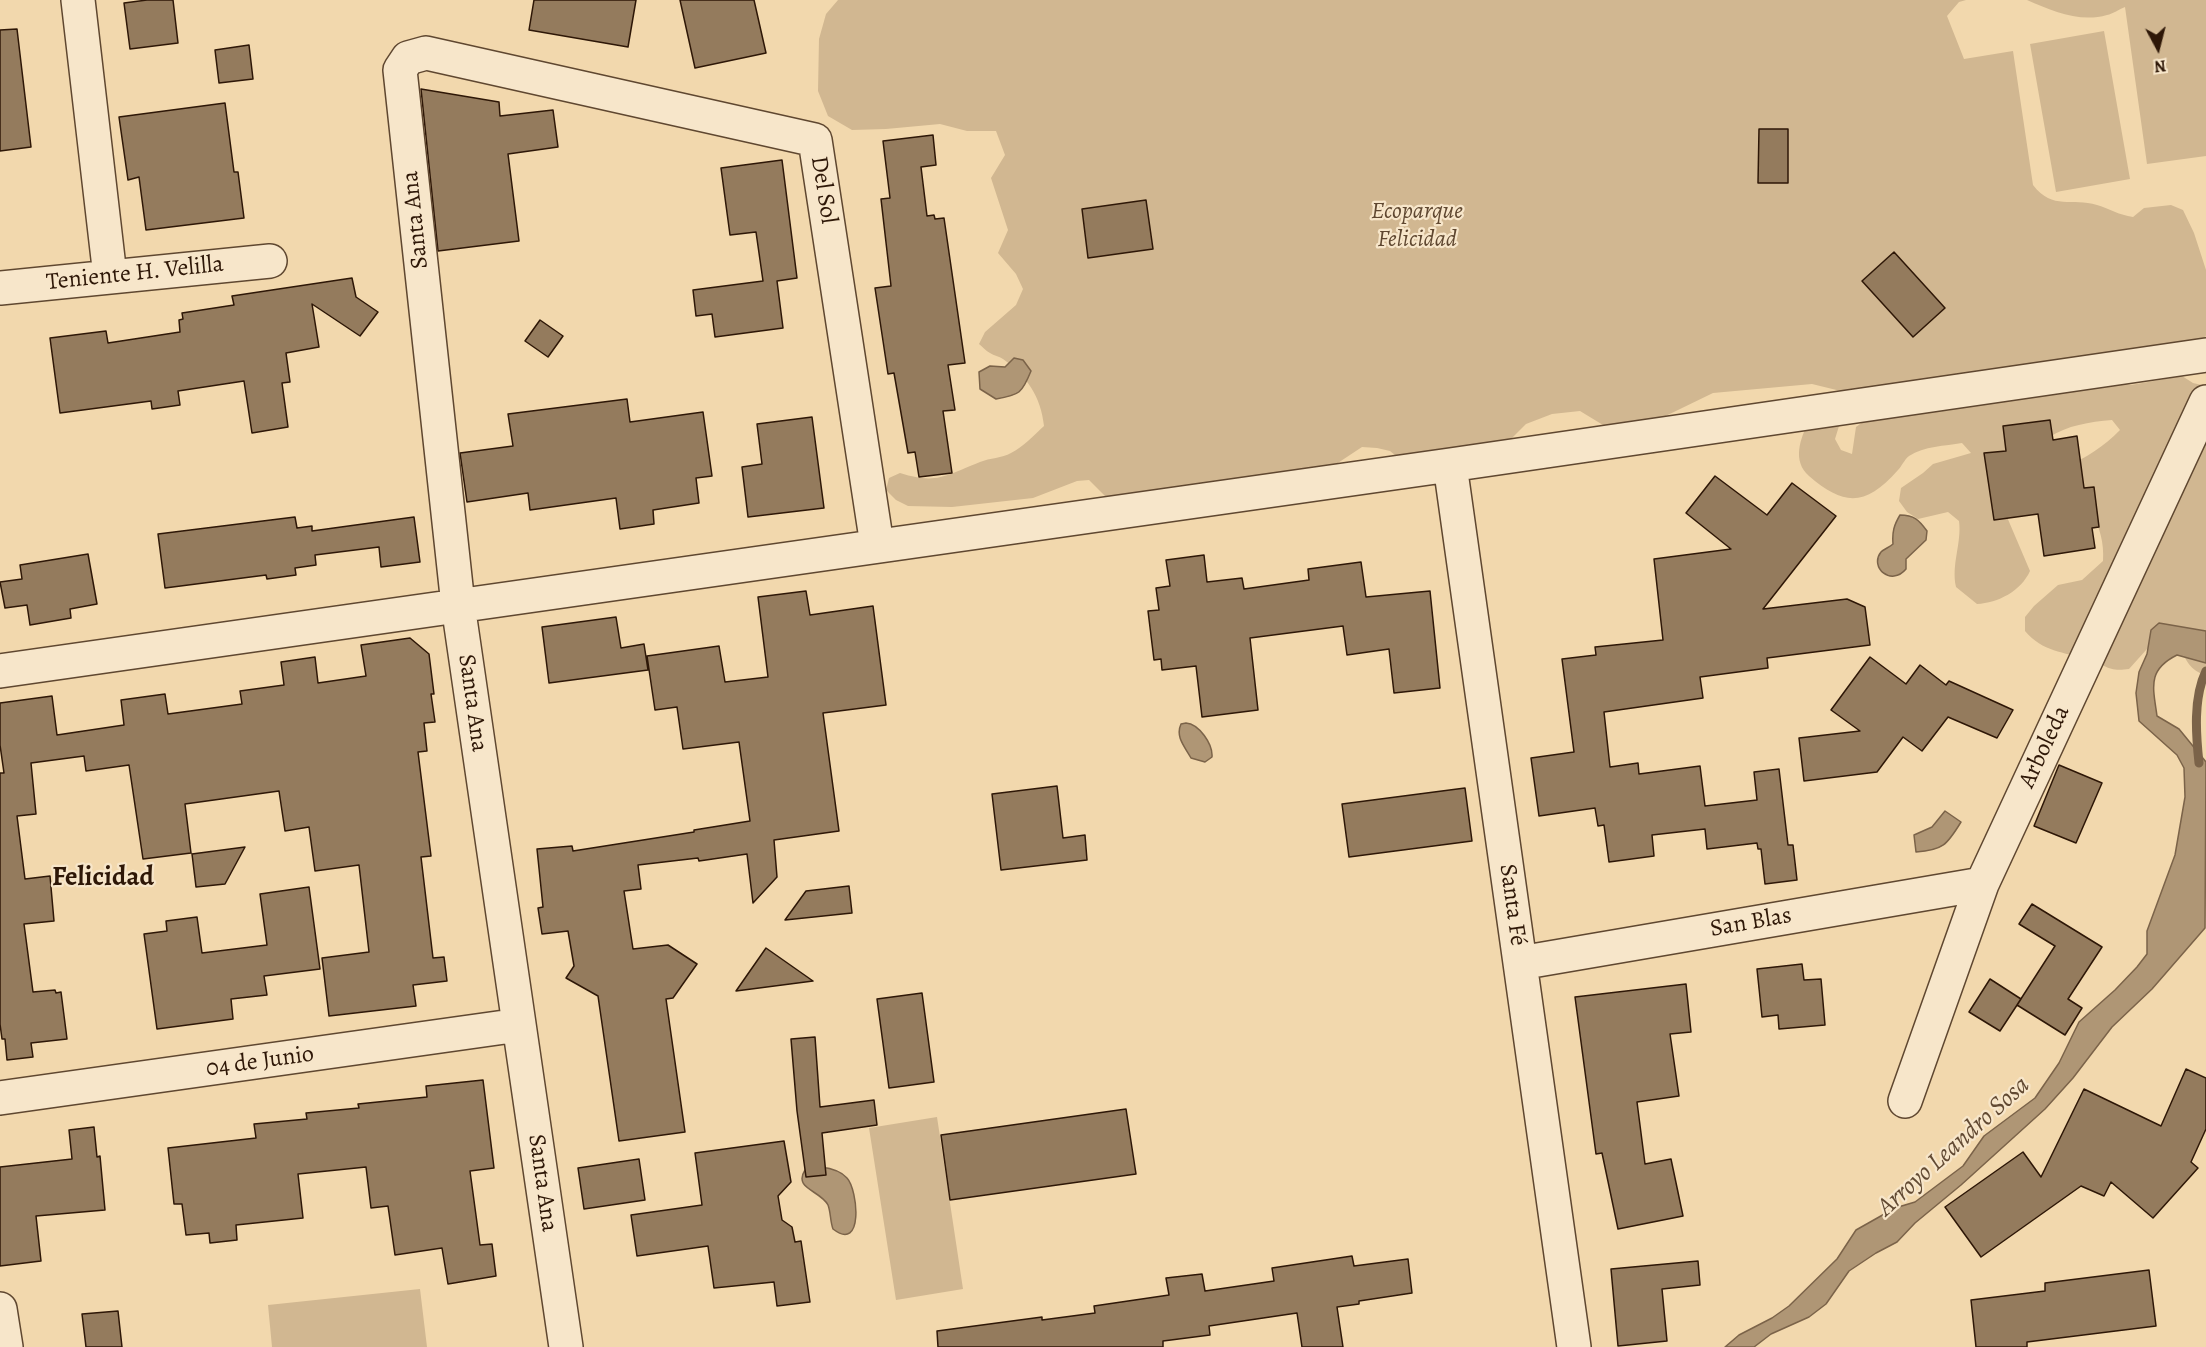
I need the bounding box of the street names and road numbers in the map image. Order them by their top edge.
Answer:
street label: Del Sol [803,154,843,226]
street label: Santa Ana [397,170,435,270]
street label: Teniente H. Velilla [45,250,225,298]
street label: Santa Ana [451,652,493,754]
street label: Arboleda [2013,701,2077,793]
street label: Santa Fé [1492,862,1532,948]
street label: San Blas [1708,902,1794,944]
street label: 04 de Junio [204,1040,316,1084]
street label: Santa Ana [521,1132,563,1234]

